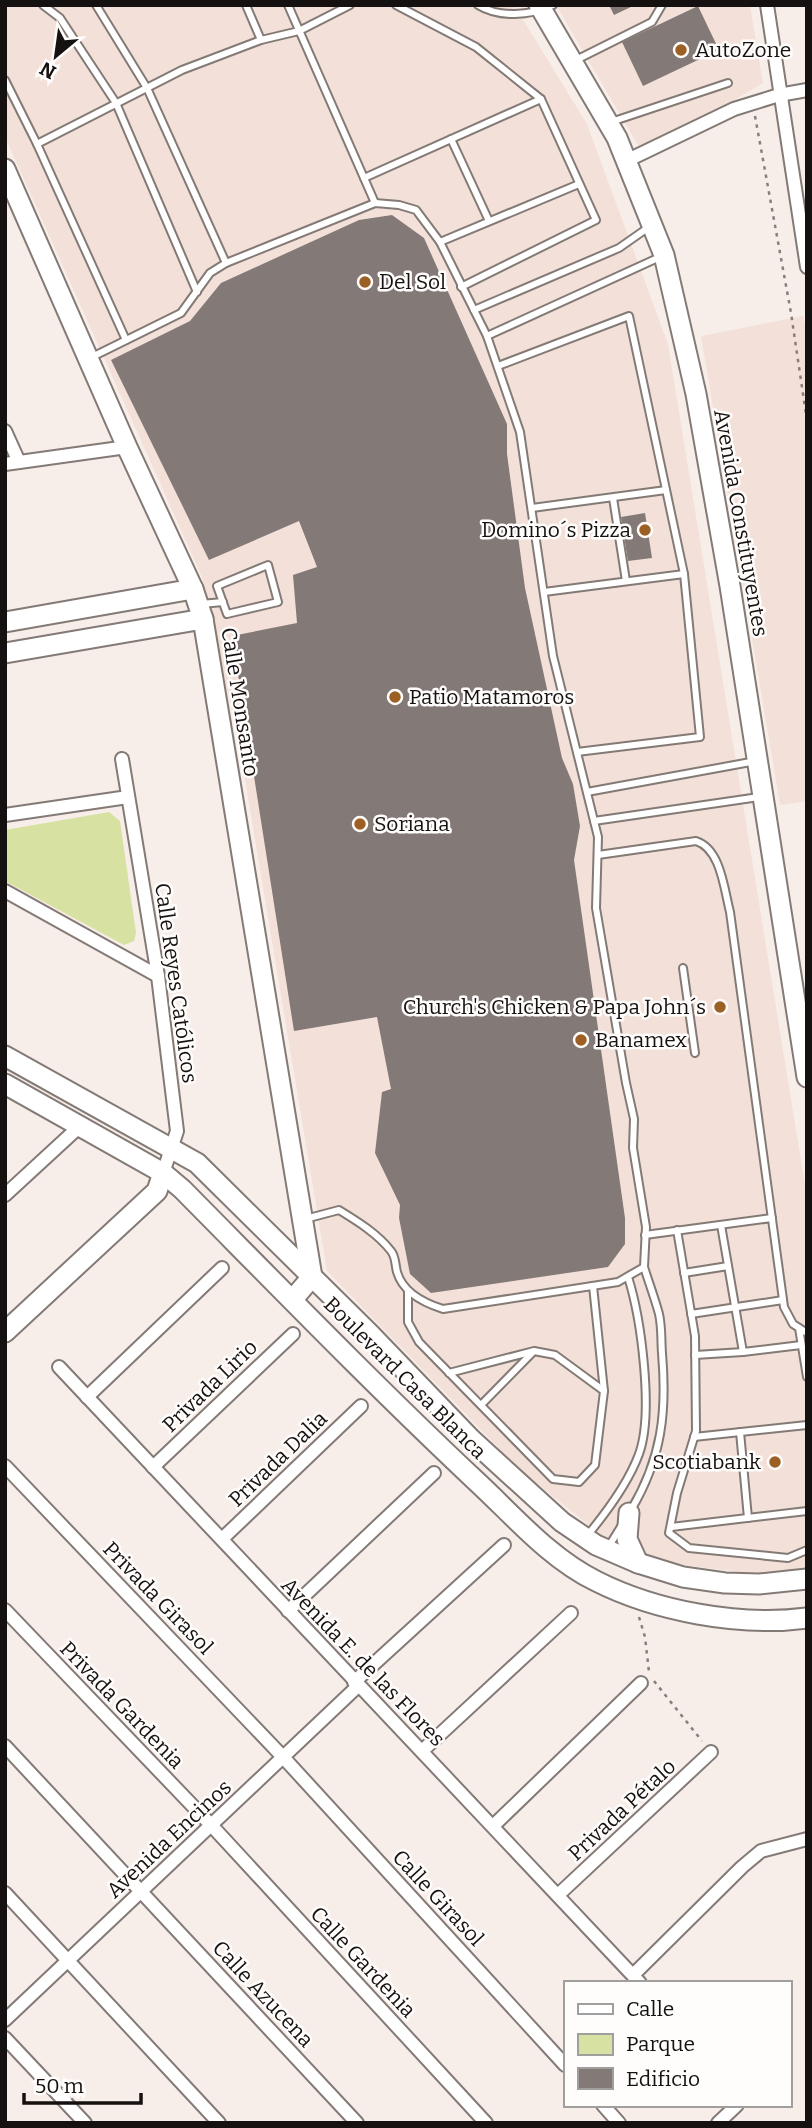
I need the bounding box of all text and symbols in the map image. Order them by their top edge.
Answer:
north arrow [21,21,91,91]
place label: AutoZone [695,37,791,63]
marker: AutoZone [673,42,689,58]
text: N [36,57,60,84]
place label: Del Sol [379,269,446,295]
marker: Del Sol [357,274,373,290]
street label: Avenida Constituyentes [708,407,774,639]
place label: Domino´s Pizza [481,517,632,543]
marker: Domino´s Pizza [637,522,653,538]
street label: Calle Monsanto [215,626,265,778]
place label: Patio Matamoros [409,684,574,710]
marker: Patio Matamoros [387,689,403,705]
place label: Soriana [374,811,450,837]
marker: Soriana [352,816,368,832]
street label: Calle Reyes Católicos [149,881,203,1085]
place label: Church's Chicken & Papa John´s [403,994,706,1020]
marker: Church's Chicken & Papa John´s [712,999,728,1015]
place label: Banamex [595,1027,687,1053]
marker: Banamex [573,1032,589,1048]
street label: Boulevard Casa Blanca [318,1291,492,1465]
street label: Privada Lirio [157,1334,263,1438]
street label: Privada Dalia [223,1405,333,1512]
place label: Scotiabank [652,1449,761,1475]
marker: Scotiabank [767,1454,783,1470]
street label: Privada Girasol [98,1536,218,1660]
street label: Avenida E. de las Flores [276,1572,450,1752]
street label: Privada Gardenia [55,1636,190,1775]
street label: Privada Pétalo [563,1753,681,1867]
street label: Avenida Encinos [101,1774,237,1904]
street label: Calle Girasol [387,1844,489,1952]
street label: Calle Gardenia [305,1901,421,2023]
street label: Calle Azucena [207,1935,319,2053]
legend [564,1981,791,2107]
text: Calle [626,1996,674,2022]
text: Parque [626,2031,695,2057]
scale bar [24,2062,142,2106]
text: Edificio [626,2066,700,2092]
text: 50 m [35,2073,84,2099]

